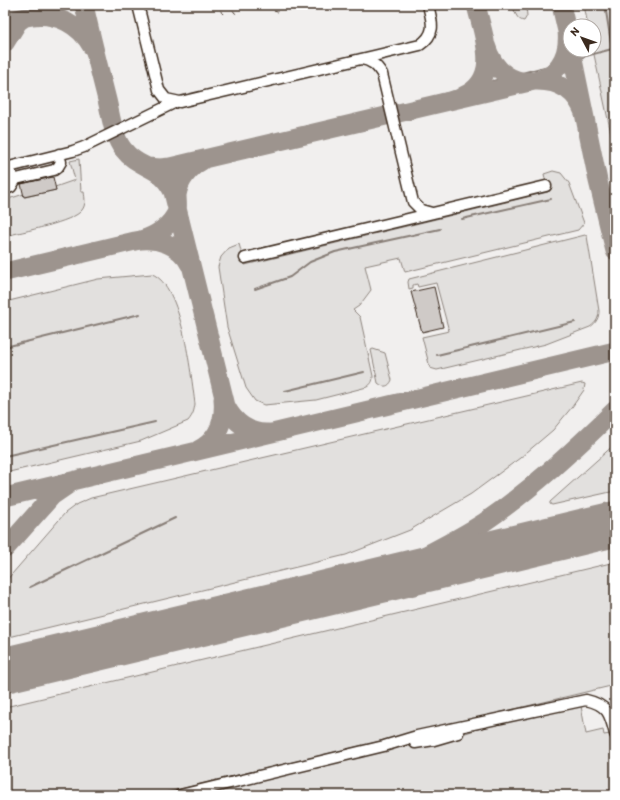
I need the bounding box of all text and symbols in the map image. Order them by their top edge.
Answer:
north arrow [562,18,602,58]
text: N [567,25,582,39]

